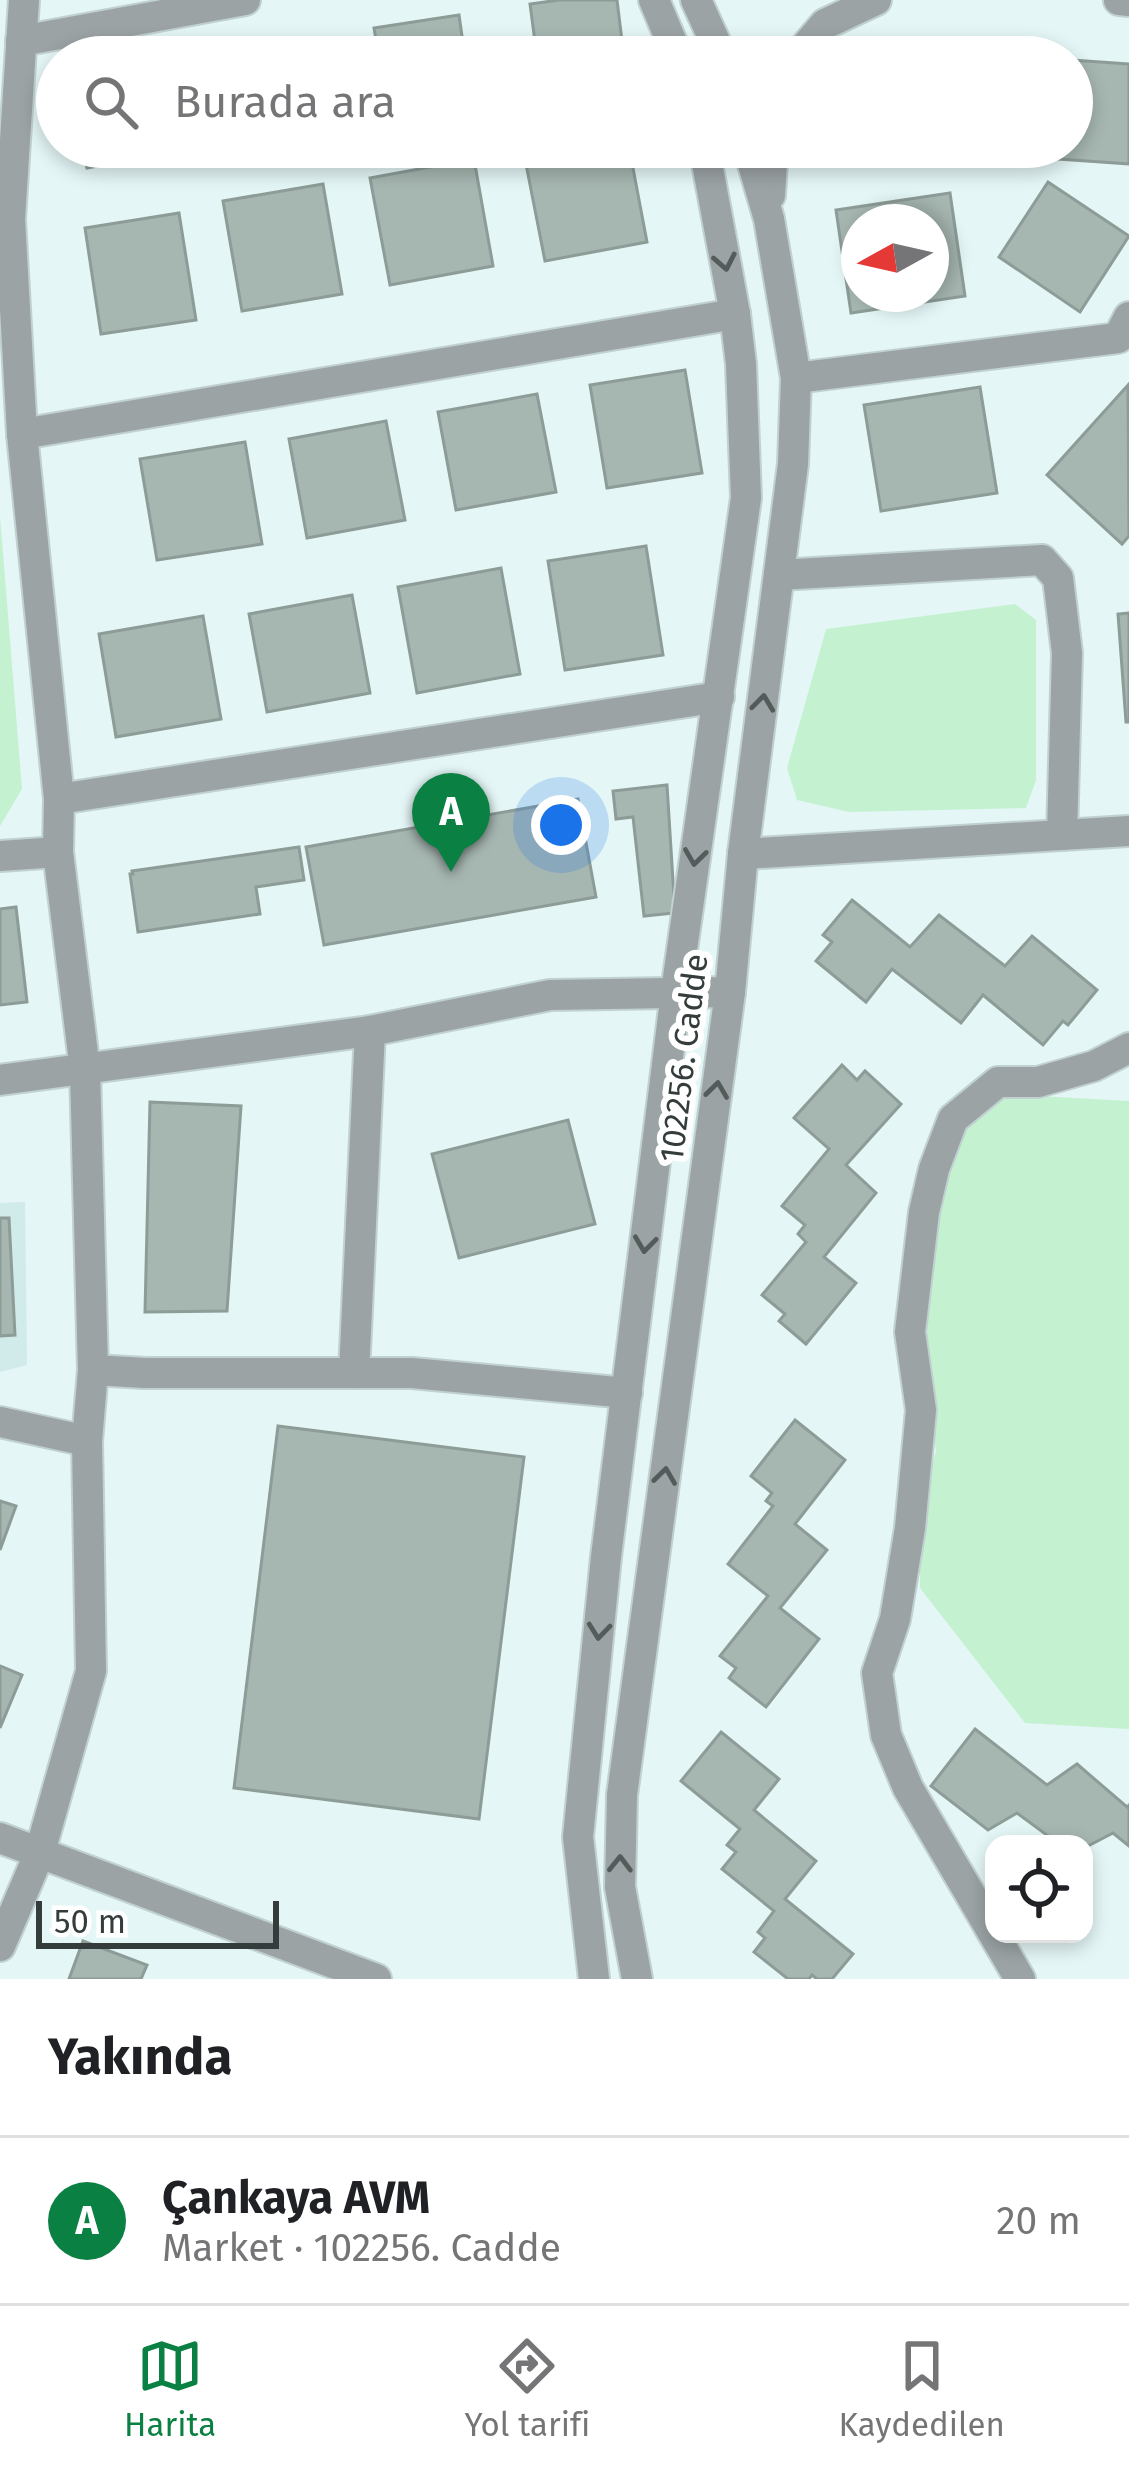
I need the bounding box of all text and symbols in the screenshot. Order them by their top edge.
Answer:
search box [36,36,1093,168]
icon: search [78,69,144,135]
text: Burada ara [174,75,396,129]
north arrow [841,204,949,312]
one-way arrow [711,252,737,272]
one-way arrow [749,693,775,713]
pin: A [412,773,490,872]
your location [531,795,591,855]
one-way arrow [683,847,709,867]
street label: 102256. Cadde [651,952,717,1164]
one-way arrow [703,1080,729,1100]
one-way arrow [633,1234,659,1254]
one-way arrow [651,1467,677,1486]
one-way arrow [586,1621,612,1641]
map controls [985,1835,1093,1943]
button: locate [985,1835,1093,1943]
one-way arrow [607,1854,633,1873]
scale bar [36,1895,279,1948]
text: 50 m [54,1902,126,1942]
text: Yakında [48,2026,232,2088]
text: Çankaya AVM [162,2171,430,2225]
text: A [75,2198,99,2244]
text: 20 m [996,2198,1081,2244]
text: Market · 102256. Cadde [162,2225,561,2271]
tab: Harita [124,2333,216,2445]
tab: Yol tarifi [464,2333,590,2445]
tab: Kaydedilen [839,2333,1005,2445]

